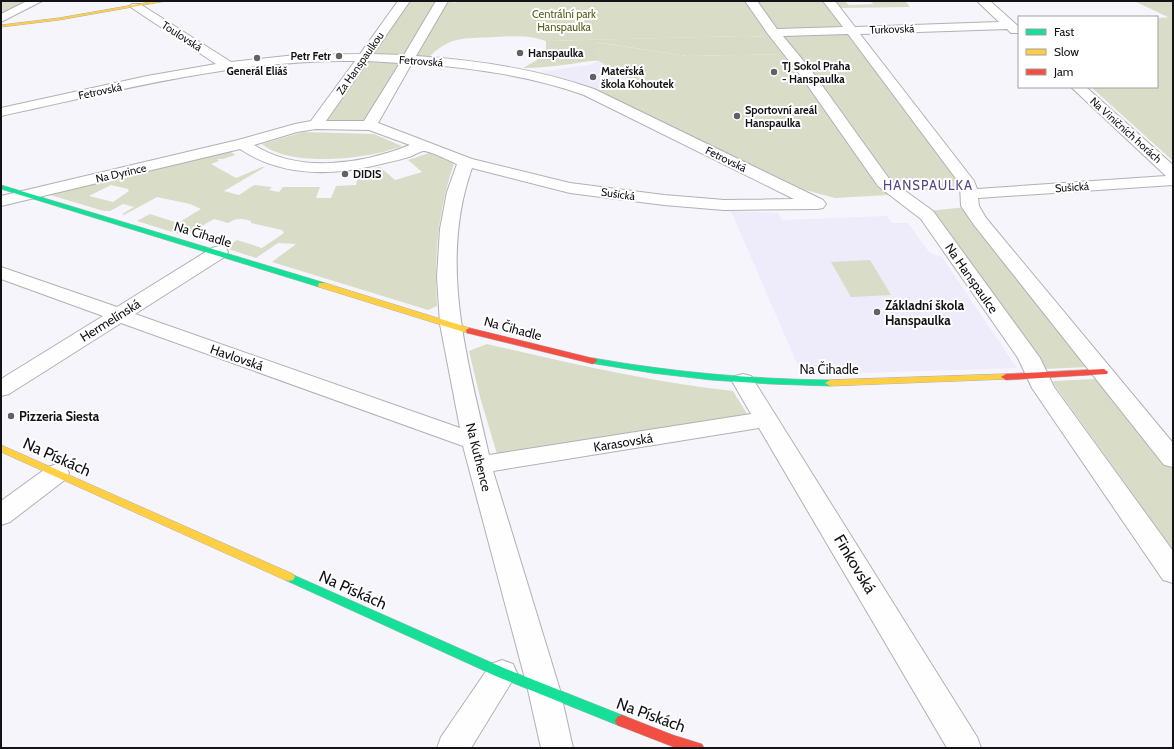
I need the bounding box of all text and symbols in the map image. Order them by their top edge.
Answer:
park label: Centrální park Hanspaulka [532,7,596,34]
legend [1018,16,1158,88]
street label: Toulovská [159,18,205,55]
street label: Turkovská [869,21,915,37]
text: Fast [1054,24,1074,39]
street label: Za Hanspaulkou [333,29,387,97]
text: Slow [1054,44,1079,59]
place label: Hanspaulka [528,46,584,60]
marker: Hanspaulka [515,48,525,58]
place label: Petr Fetr [291,49,331,63]
marker: Petr Fetr [334,51,344,61]
street label: Fetrovská [399,52,444,70]
marker: Generál Eliáš [252,53,262,63]
place label: TJ Sokol Praha - Hanspaulka [782,59,851,86]
place label: Generál Eliáš [227,64,288,78]
place label: Mateřská škola Kohoutek [601,64,675,91]
text: Jam [1053,64,1073,79]
marker: TJ Sokol Praha - Hanspaulka [769,67,779,77]
marker: Mateřská škola Kohoutek [588,72,598,82]
street label: Fetrovská [77,79,124,102]
street label: Na Viničních horách [1087,94,1165,166]
place label: Sportovní areál Hanspaulka [745,103,817,130]
marker: Sportovní areál Hanspaulka [732,111,742,121]
street label: Fetrovská [703,143,749,175]
street label: Na Dyrince [94,160,148,186]
place label: DIDIS [353,167,382,181]
marker: DIDIS [340,169,350,179]
district label: HANSPAULKA [883,177,973,193]
street label: Sušická [1054,179,1090,195]
street label: Sušická [600,185,637,203]
street label: Na Čihadle [172,217,234,250]
street label: Na Hanspaulce [942,240,1002,316]
street label: Hermelínská [77,295,144,345]
place label: Základní škola Hanspaulka [885,297,965,328]
marker: Základní škola Hanspaulka [872,307,882,317]
street label: Na Čihadle [482,312,544,343]
street label: Havlovská [208,340,266,374]
street label: Na Čihadle [799,360,859,377]
place label: Pizzeria Siesta [19,408,100,424]
marker: Pizzeria Siesta [6,411,16,421]
street label: Na Kuthence [463,421,495,493]
street label: Karasovská [592,429,655,455]
street label: Na Pískách [20,434,94,480]
street label: Finkovská [830,531,880,597]
street label: Na Pískách [316,567,390,613]
street label: Na Pískách [614,694,688,736]

